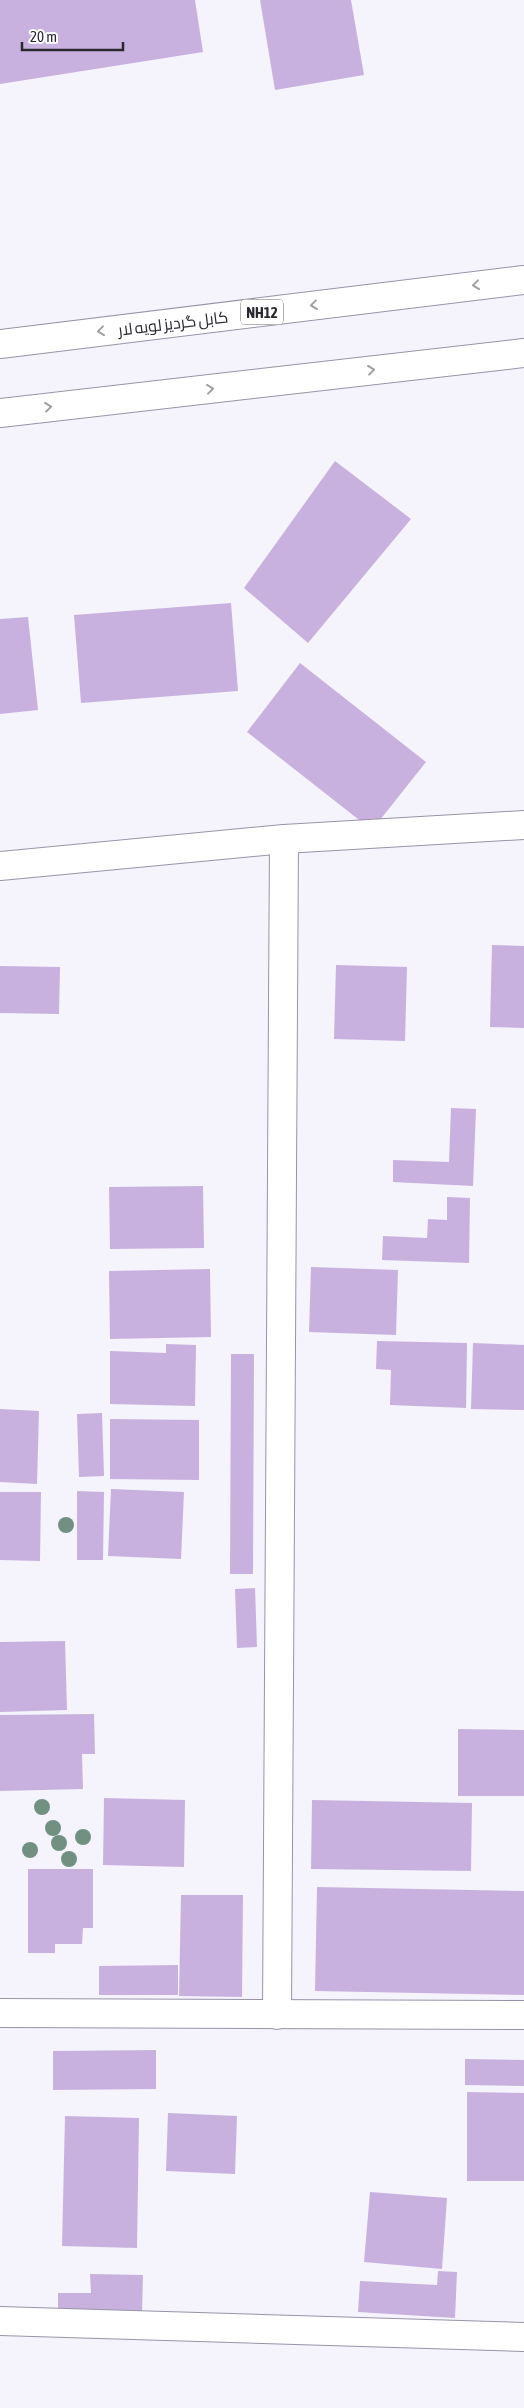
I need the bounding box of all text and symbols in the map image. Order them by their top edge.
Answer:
scale bar [22,20,124,52]
text: 20 m [30,28,57,45]
one-way arrow [471,280,480,290]
one-way arrow [310,299,318,310]
road number: NH12 [241,300,283,324]
street label: کابل گردیز لویه لار [116,307,229,341]
one-way arrow [97,326,105,336]
one-way arrow [368,365,376,376]
one-way arrow [206,384,214,395]
one-way arrow [45,402,53,413]

